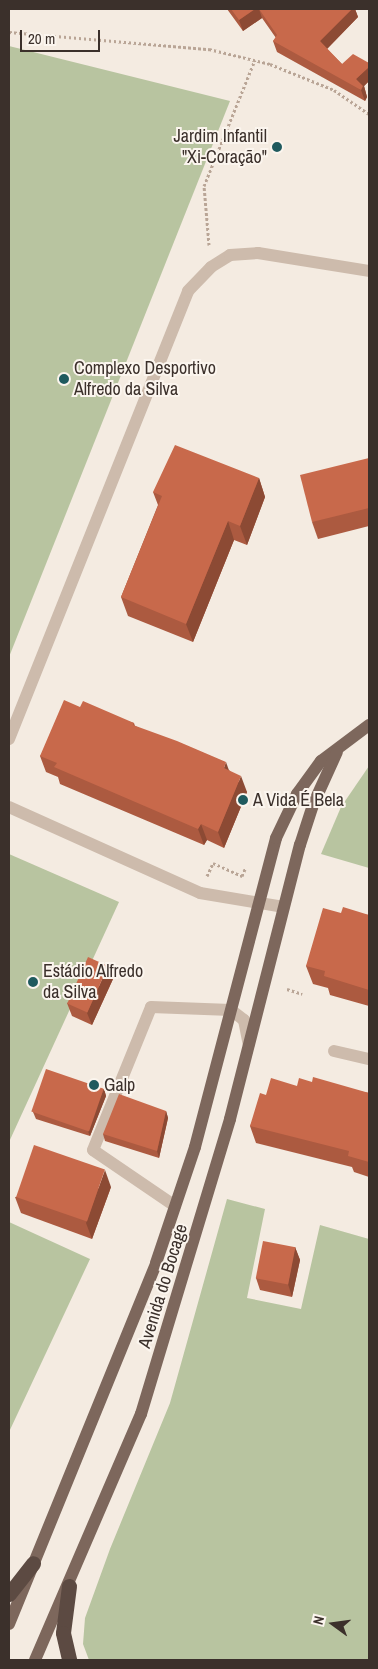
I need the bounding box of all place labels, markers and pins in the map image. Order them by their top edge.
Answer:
place label: Jardim Infantil "Xi-Coração" [173,126,267,168]
marker: Jardim Infantil "Xi-Coração" [271,141,283,153]
place label: Complexo Desportivo Alfredo da Silva [74,358,216,400]
marker: Complexo Desportivo Alfredo da Silva [58,373,70,385]
place label: A Vida É Bela [253,789,345,811]
marker: A Vida É Bela [237,794,249,806]
place label: Estádio Alfredo da Silva [43,961,144,1004]
marker: Estádio Alfredo da Silva [27,976,39,988]
place label: Galp [104,1074,135,1096]
marker: Galp [88,1079,100,1091]

